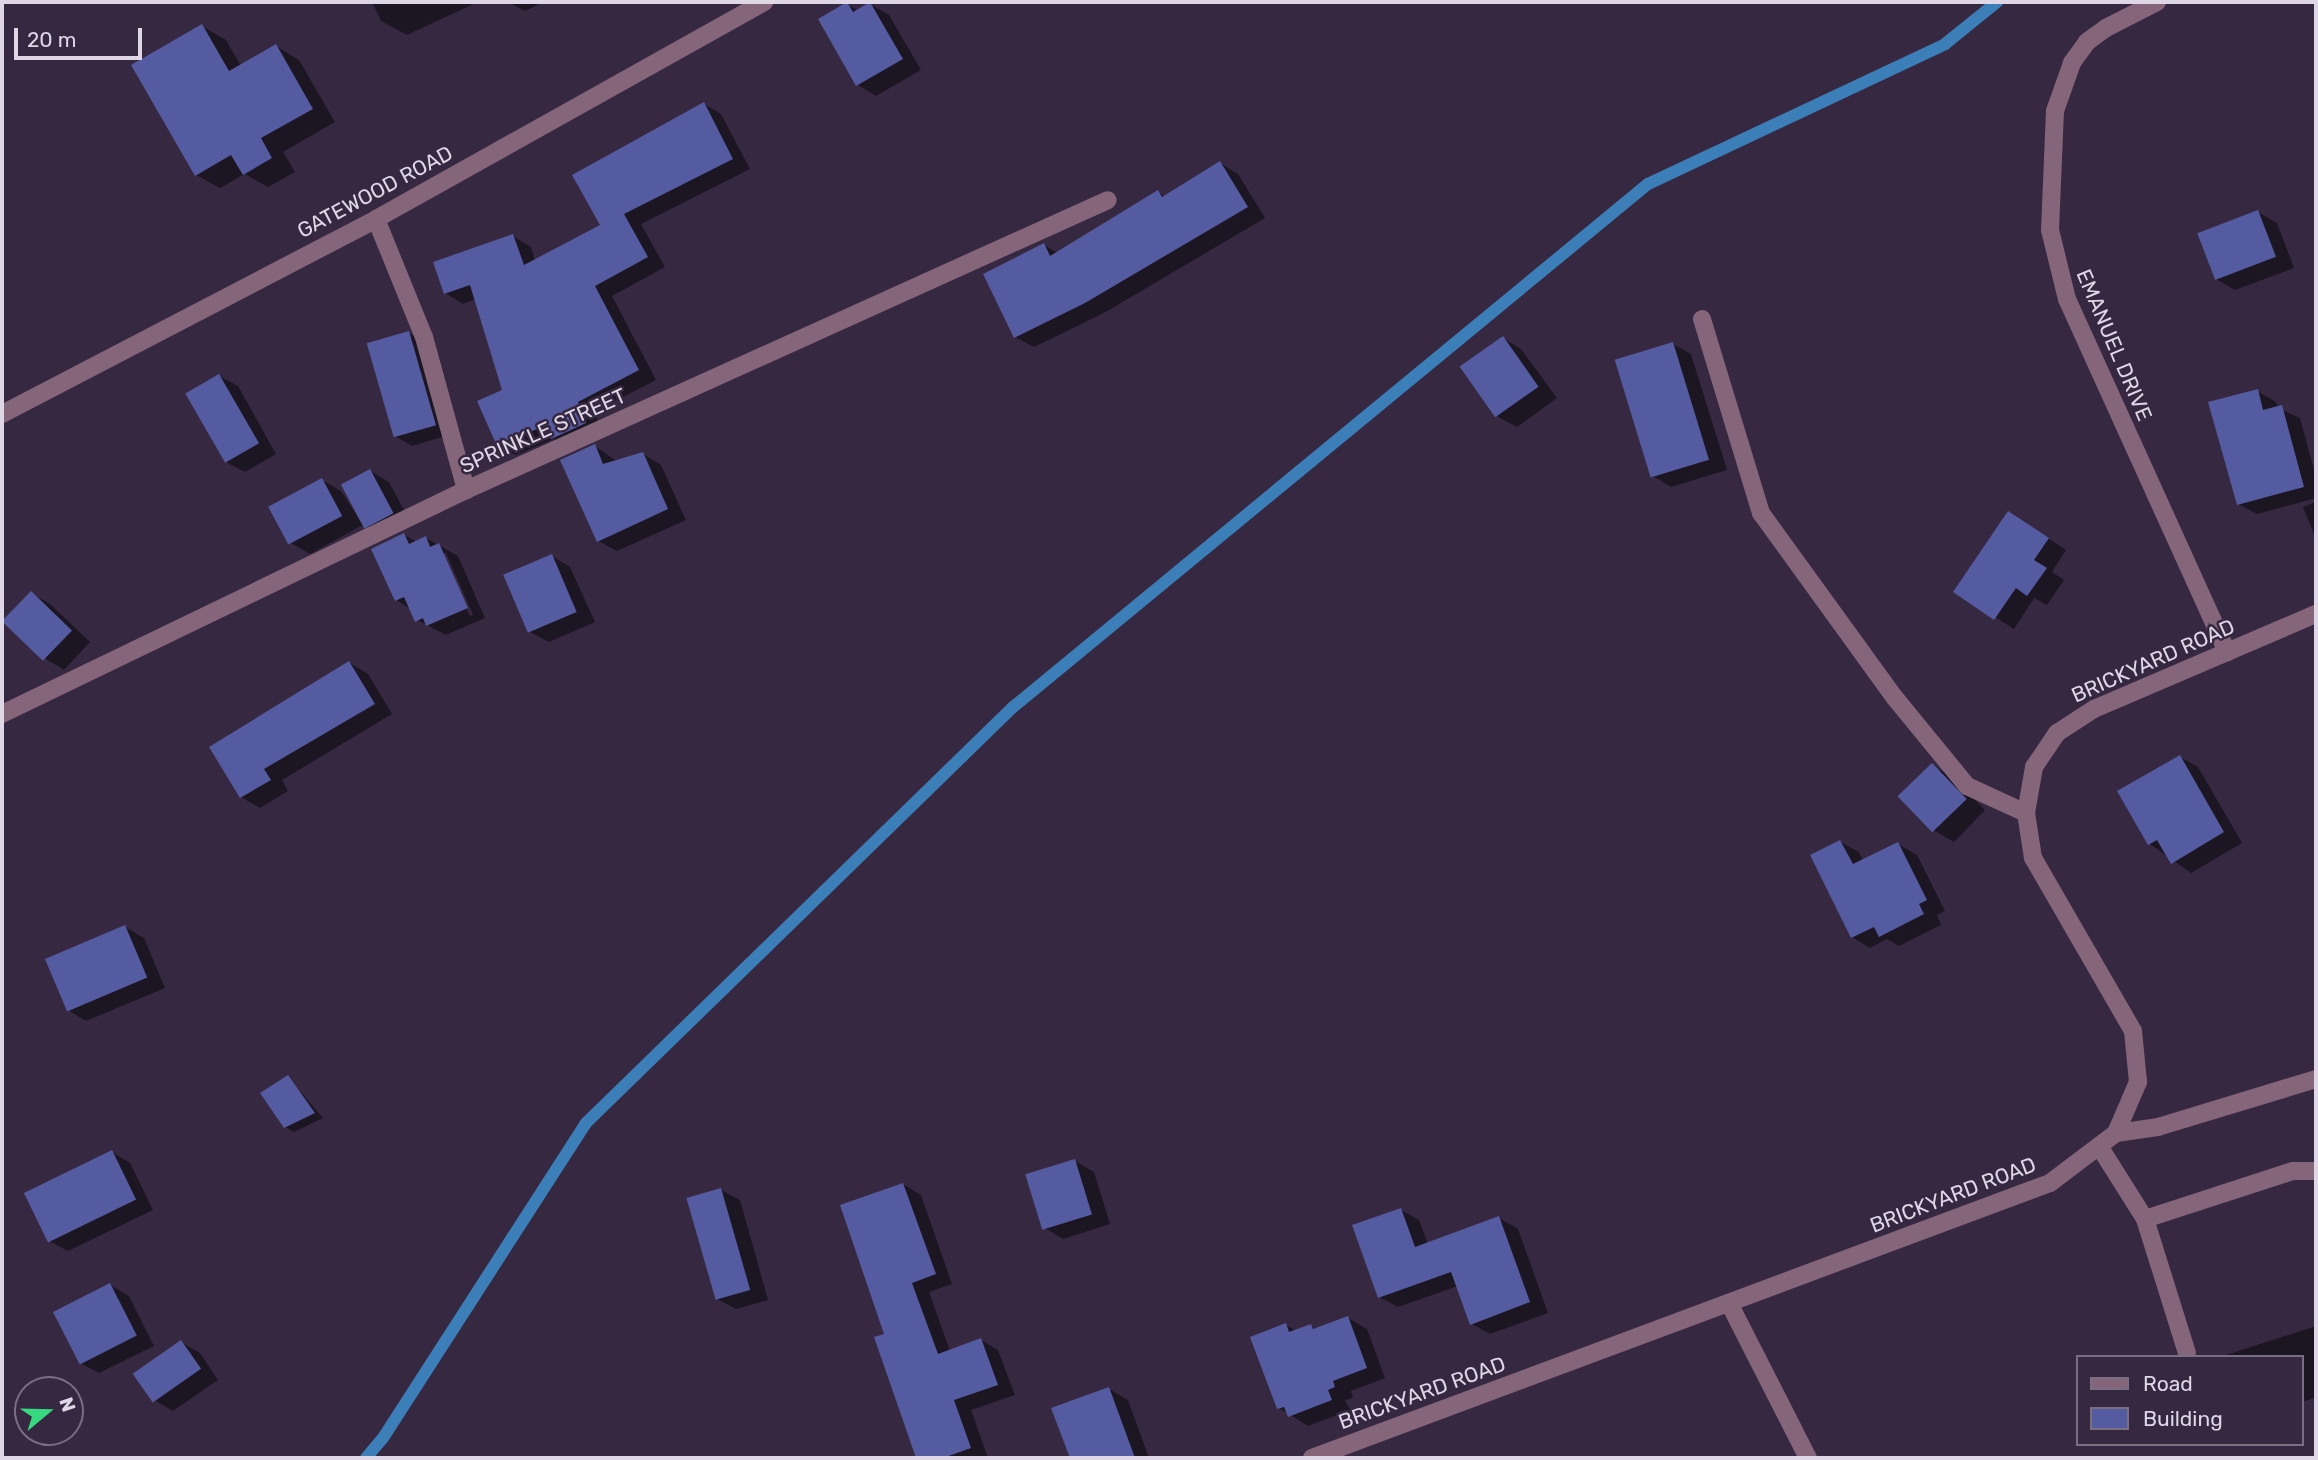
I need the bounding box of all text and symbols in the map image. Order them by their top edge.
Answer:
scale bar [18,14,145,58]
text: 20 m [27,27,76,52]
street label: GATEWOOD ROAD [293,140,457,244]
street label: EMANUEL DRIVE [2071,265,2157,425]
street label: SPRINKLE STREET [456,383,630,479]
street label: BRICKYARD ROAD [2068,614,2238,708]
street label: BRICKYARD ROAD [1866,1152,2040,1238]
street label: BRICKYARD ROAD [1335,1351,1509,1435]
legend [2076,1355,2304,1446]
text: Road [2143,1371,2193,1396]
north arrow [14,1376,84,1446]
text: N [54,1394,81,1415]
text: Building [2143,1406,2223,1431]

